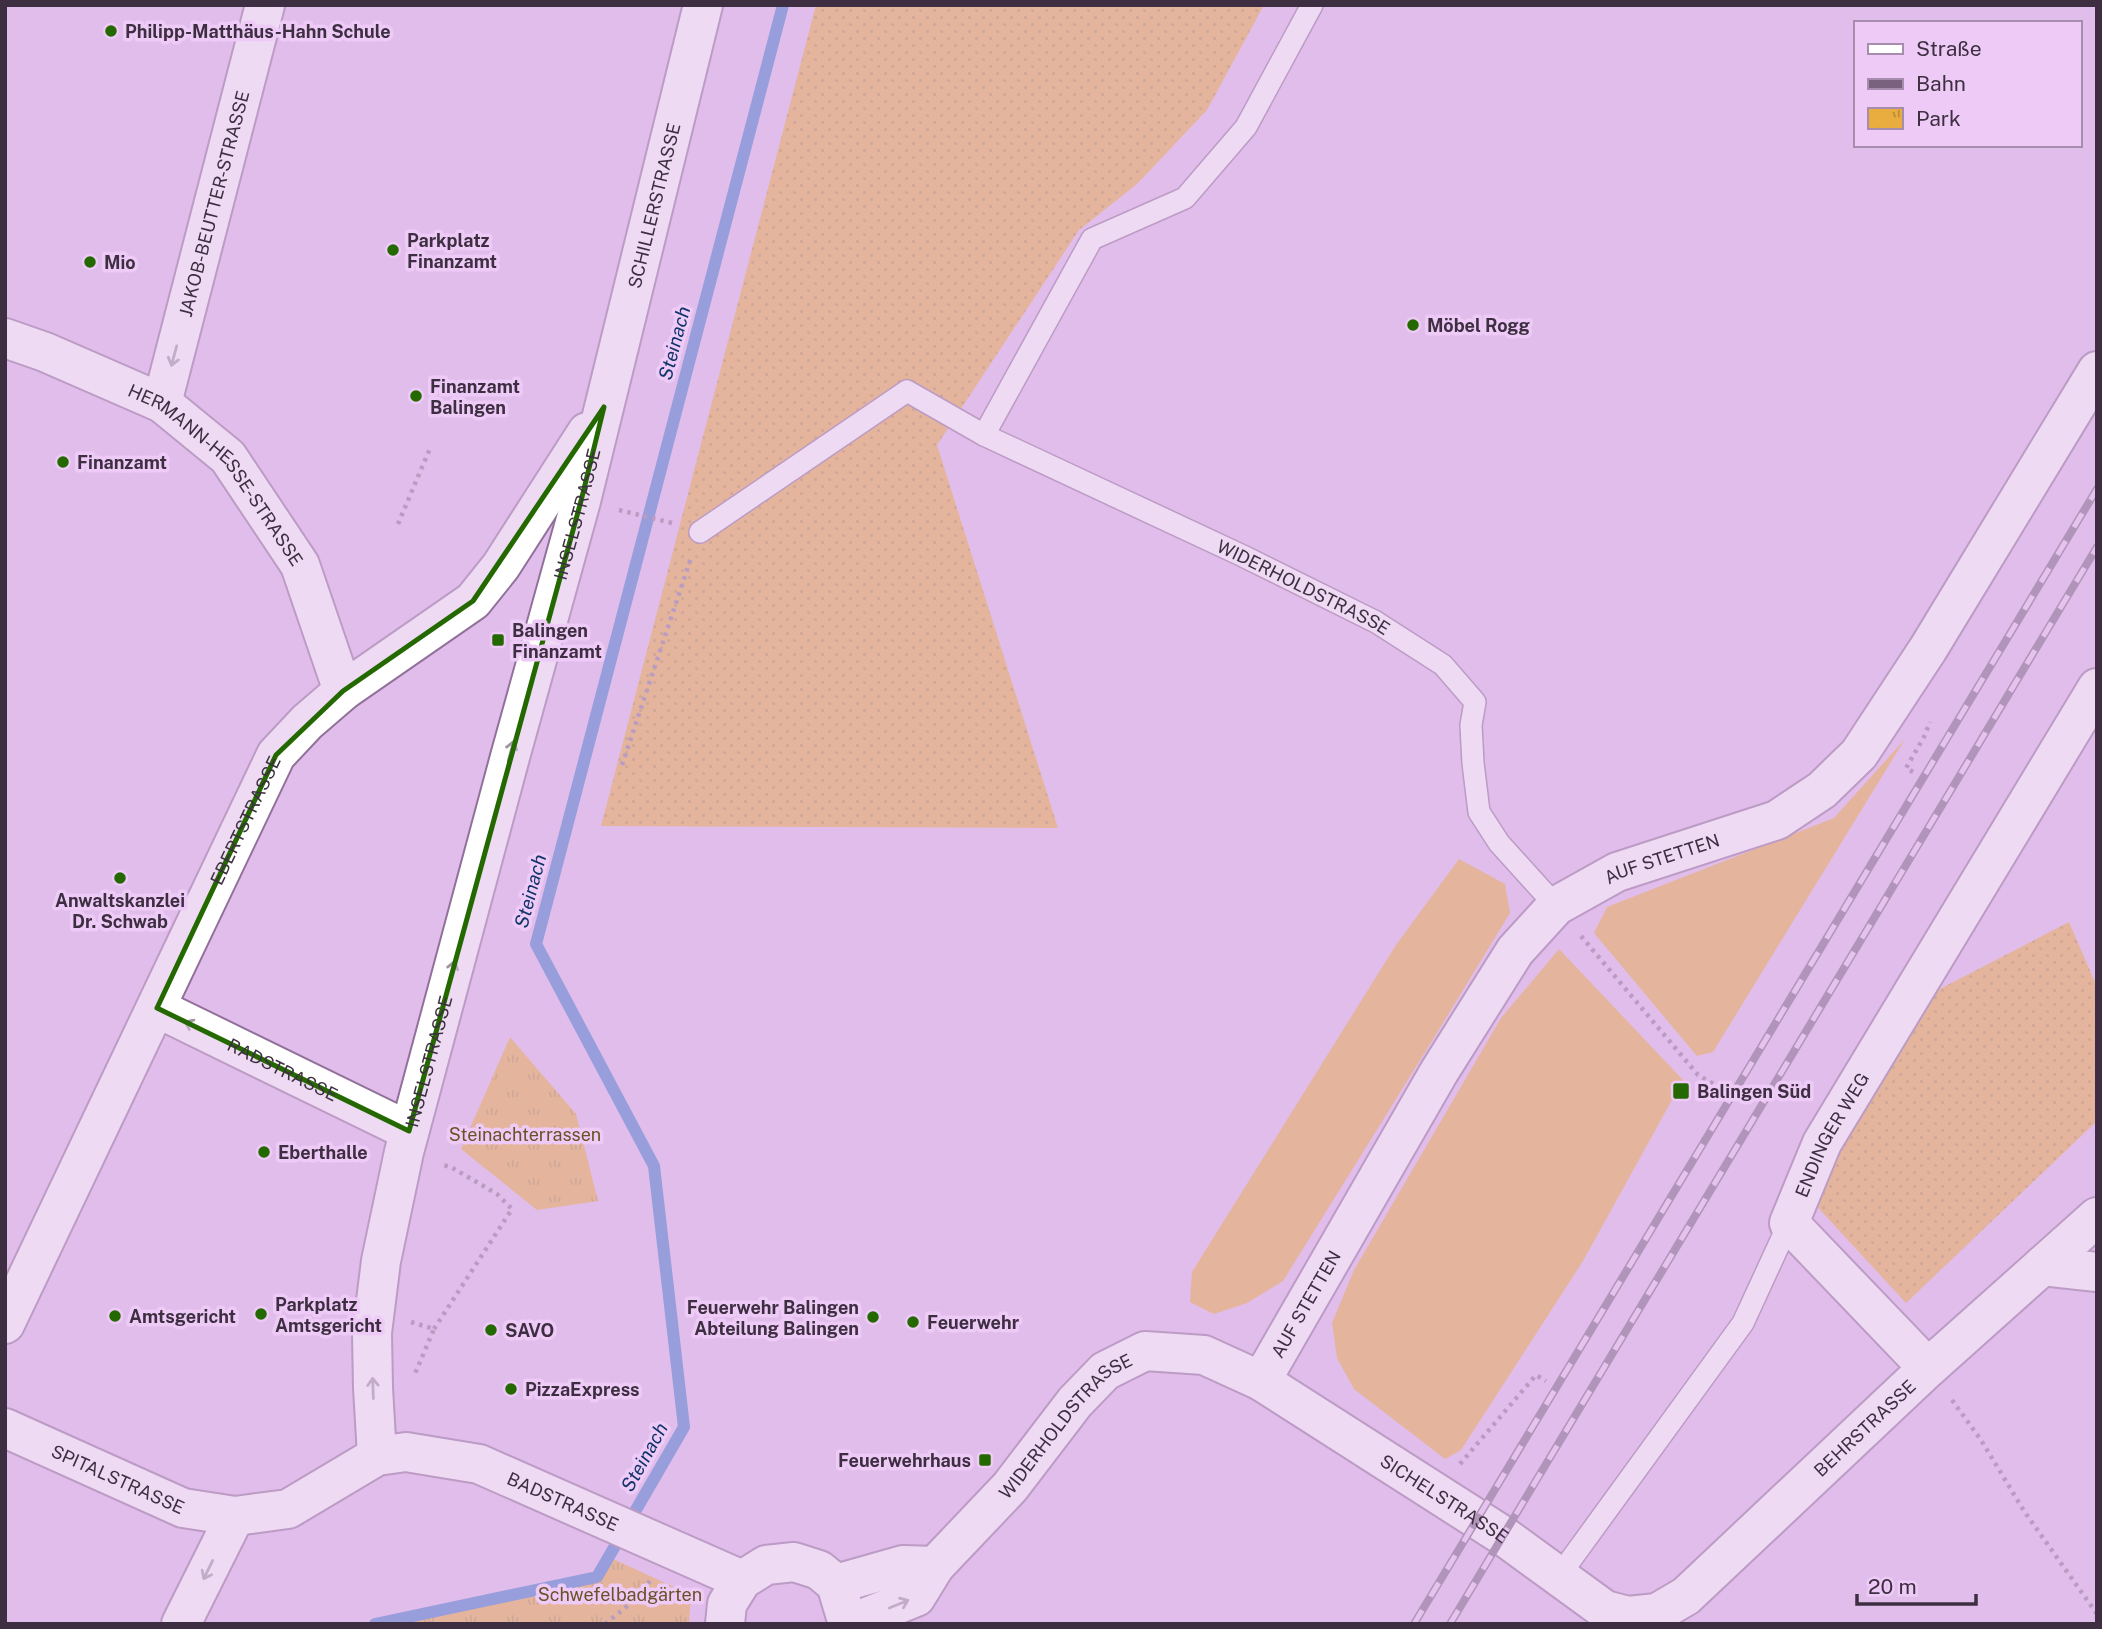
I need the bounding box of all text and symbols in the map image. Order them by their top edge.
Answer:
place label: Philipp-Matthäus-Hahn Schule [125,21,391,42]
legend [1854,21,2081,147]
marker: Philipp-Matthäus-Hahn Schule [103,23,119,39]
text: Straße [1916,36,1982,61]
text: Bahn [1916,71,1966,96]
street label: JAKOB-BEUTTER-STRASSE [174,88,253,319]
text: Park [1916,106,1961,131]
street label: SCHILLERSTRASSE [623,121,684,290]
place label: Parkplatz Finanzamt [407,230,497,272]
marker: Parkplatz Finanzamt [385,242,401,258]
place label: Mio [104,252,136,273]
marker: Mio [82,254,98,270]
water label: Steinach [654,304,694,382]
place label: Möbel Rogg [1427,315,1530,336]
marker: Möbel Rogg [1405,317,1421,333]
one-way arrow [167,344,180,367]
place label: Finanzamt Balingen [430,376,520,418]
street label: HERMANN-HESSE-STRASSE [125,379,308,570]
marker: Finanzamt Balingen [408,388,424,404]
street label: INSELSTRASSE [549,446,604,582]
place label: Finanzamt [77,452,167,473]
marker: Finanzamt [55,454,71,470]
street label: WIDERHOLDSTRASSE [1214,535,1394,639]
place label: Balingen Finanzamt [512,620,602,662]
marker: Balingen Finanzamt [490,632,506,648]
one-way arrow [506,740,519,762]
street label: EBERTSTRASSE [205,752,285,888]
street label: AUF STETTEN [1600,829,1722,888]
water label: Steinach [510,852,550,930]
marker: Anwaltskanzlei Dr. Schwab [112,870,128,886]
place label: Anwaltskanzlei Dr. Schwab [55,890,185,932]
one-way arrow [447,960,460,982]
street label: INSELSTRASSE [401,993,456,1129]
one-way arrow [184,1019,205,1033]
street label: RADSTRASSE [224,1034,341,1105]
street label: ENDINGER WEG [1790,1068,1873,1200]
marker: Balingen Süd [1671,1081,1691,1101]
place label: Balingen Süd [1697,1081,1811,1102]
park label: Steinachterrassen [449,1124,601,1145]
place label: Eberthalle [278,1142,368,1163]
marker: Eberthalle [256,1144,272,1160]
street label: AUF STETTEN [1266,1246,1345,1361]
place label: Parkplatz Amtsgericht [275,1294,382,1336]
place label: Feuerwehr Balingen Abteilung Balingen [687,1297,859,1339]
place label: Amtsgericht [129,1306,236,1327]
marker: Parkplatz Amtsgericht [253,1306,269,1322]
marker: Amtsgericht [107,1308,123,1324]
marker: Feuerwehr Balingen Abteilung Balingen [865,1309,881,1325]
place label: Feuerwehr [927,1312,1020,1333]
marker: Feuerwehr [905,1314,921,1330]
place label: SAVO [505,1320,554,1341]
marker: SAVO [483,1322,499,1338]
street label: WIDERHOLDSTRASSE [994,1349,1135,1503]
street label: BEHRSTRASSE [1809,1375,1920,1481]
one-way arrow [366,1377,379,1400]
place label: PizzaExpress [525,1379,640,1400]
marker: PizzaExpress [503,1381,519,1397]
water label: Steinach [616,1419,672,1495]
street label: SPITALSTRASSE [48,1440,188,1518]
place label: Feuerwehrhaus [838,1450,971,1471]
street label: SICHELSTRASSE [1377,1450,1513,1547]
marker: Feuerwehrhaus [977,1452,993,1468]
street label: BADSTRASSE [504,1467,622,1535]
one-way arrow [201,1559,215,1580]
scale bar [1857,1562,1976,1606]
text: 20 m [1868,1574,1917,1599]
park label: Schwefelbadgärten [538,1584,702,1605]
one-way arrow [888,1596,910,1609]

